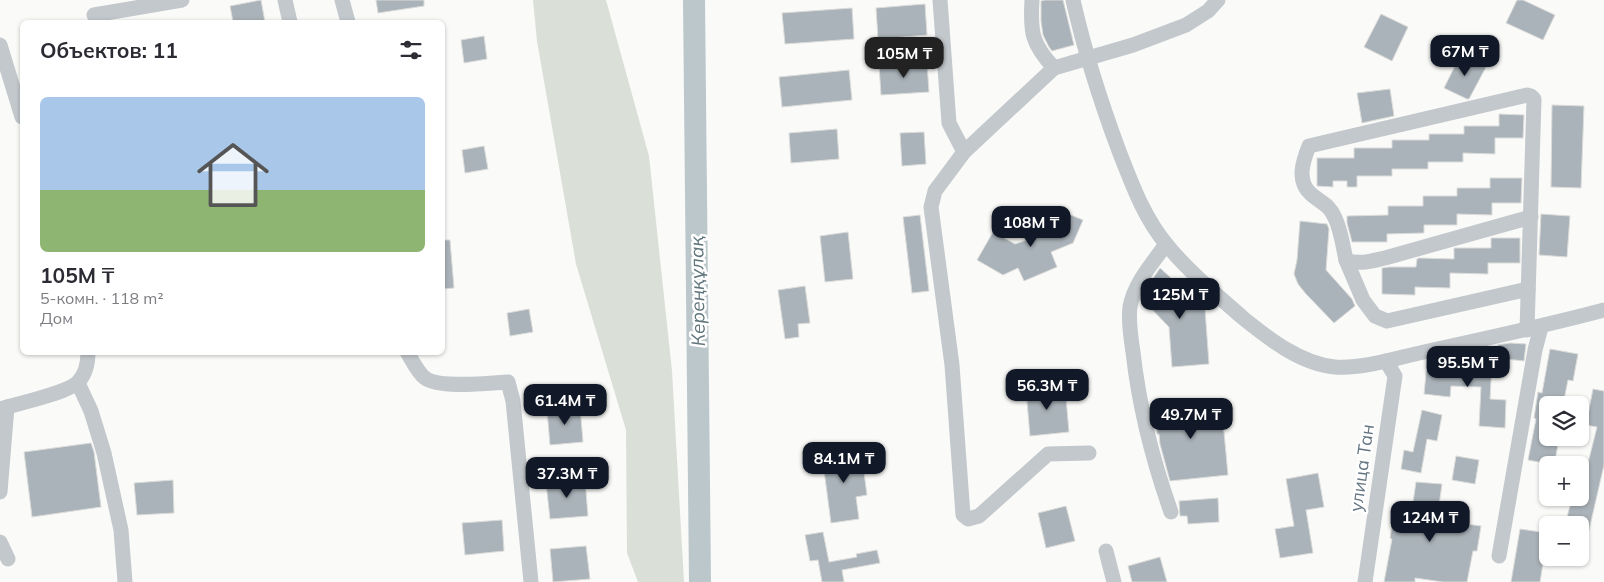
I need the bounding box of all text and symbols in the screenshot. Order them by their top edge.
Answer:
pin: 67M ₸ [1430,34,1500,77]
icon: filters [397,36,425,64]
pin: 105M ₸ [863,36,945,79]
text: Объектов: 11 [40,37,178,63]
text: 67M ₸ [1441,41,1489,61]
text: 105M ₸ [876,43,932,63]
icon: home [188,130,278,220]
pin: 108M ₸ [990,206,1072,248]
text: 108M ₸ [1003,212,1059,232]
water label: Кереңқұлақ [684,235,710,347]
text: 105M ₸ [40,262,114,288]
pin: 125M ₸ [1139,278,1221,320]
text: 125M ₸ [1152,284,1208,304]
text: 5-комн. · 118 m² [40,288,164,308]
text: Дом [40,308,73,328]
pin: 95.5M ₸ [1422,346,1514,388]
text: 95.5M ₸ [1438,352,1498,372]
pin: 56.3M ₸ [1001,368,1093,411]
text: 56.3M ₸ [1017,375,1077,395]
pin: 61.4M ₸ [519,384,611,426]
text: 61.4M ₸ [535,390,595,410]
map controls [1539,396,1589,566]
button: layers [1539,396,1589,446]
pin: 49.7M ₸ [1145,398,1237,440]
text: 49.7M ₸ [1161,404,1221,424]
street label: улица Тан [1344,423,1379,513]
pin: 84.1M ₸ [798,442,890,484]
text: 84.1M ₸ [814,448,874,468]
pin: 37.3M ₸ [521,456,613,499]
button: + [1539,456,1589,506]
text: 37.3M ₸ [537,463,597,483]
pin: 124M ₸ [1389,500,1471,543]
text: 124M ₸ [1402,507,1458,527]
button: − [1539,516,1589,566]

